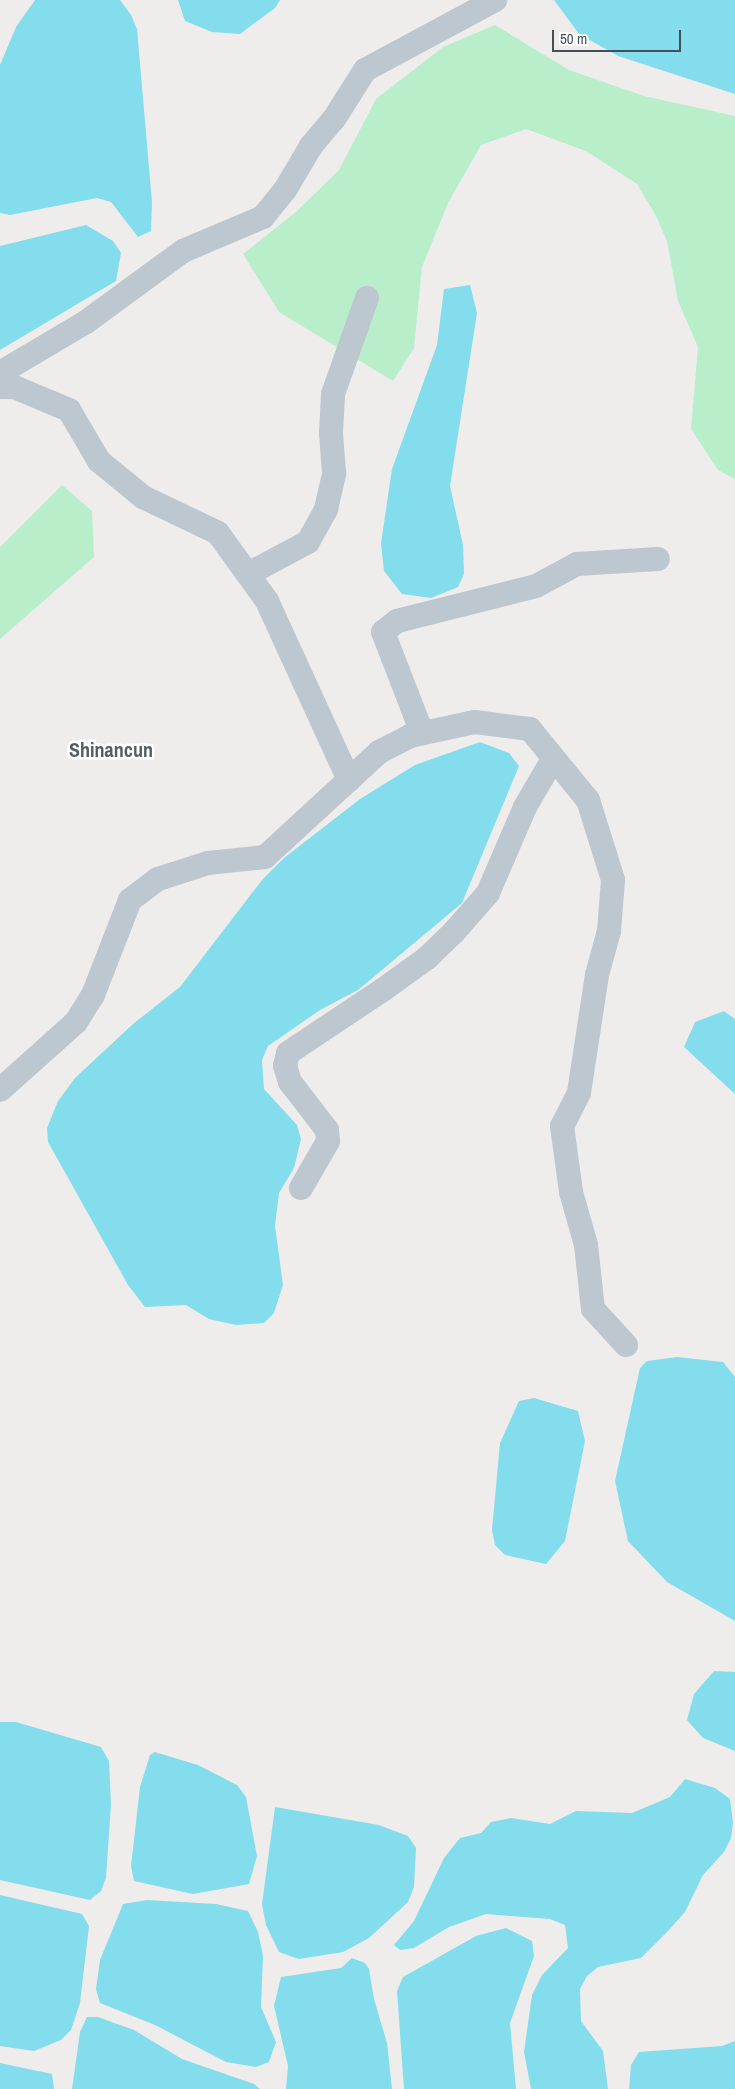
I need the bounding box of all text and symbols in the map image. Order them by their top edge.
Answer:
scale bar [555,20,684,52]
text: 50 m [560,28,587,49]
district label: Shinancun [69,737,153,761]

